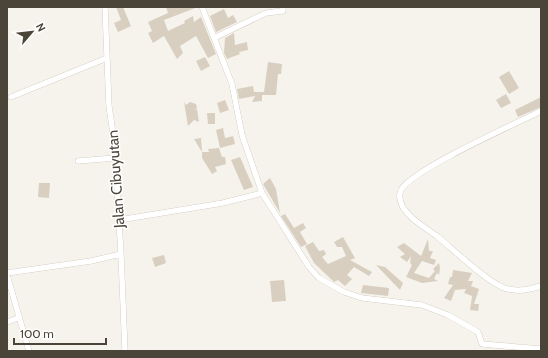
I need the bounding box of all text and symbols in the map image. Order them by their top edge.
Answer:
north arrow [12,12,52,52]
text: N [33,21,49,34]
street label: Jalan Cibuyutan [104,129,128,230]
scale bar [14,320,106,346]
text: 100 m [20,326,54,341]

